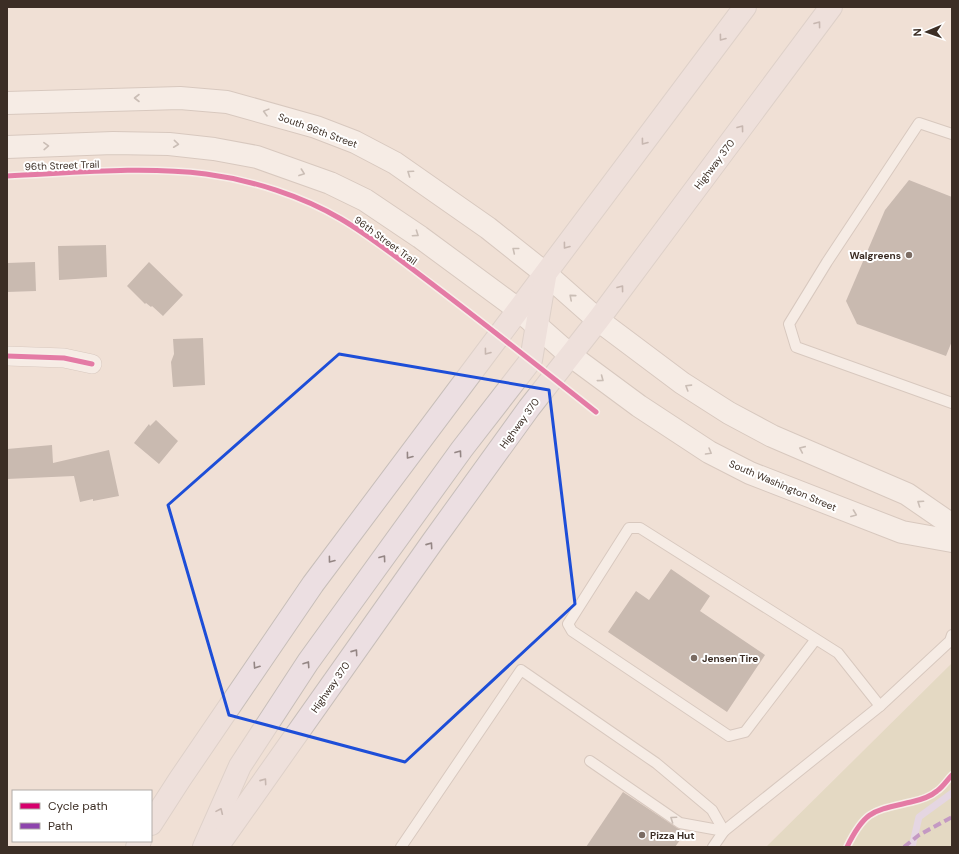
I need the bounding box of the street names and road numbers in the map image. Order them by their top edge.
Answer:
street label: South 96th Street [277,110,359,151]
street label: Highway 370 [691,137,738,192]
street label: 96th Street Trail [24,158,100,173]
street label: 96th Street Trail [352,213,420,268]
street label: Highway 370 [497,395,542,451]
street label: South Washington Street [727,457,839,514]
street label: Highway 370 [308,659,353,715]

